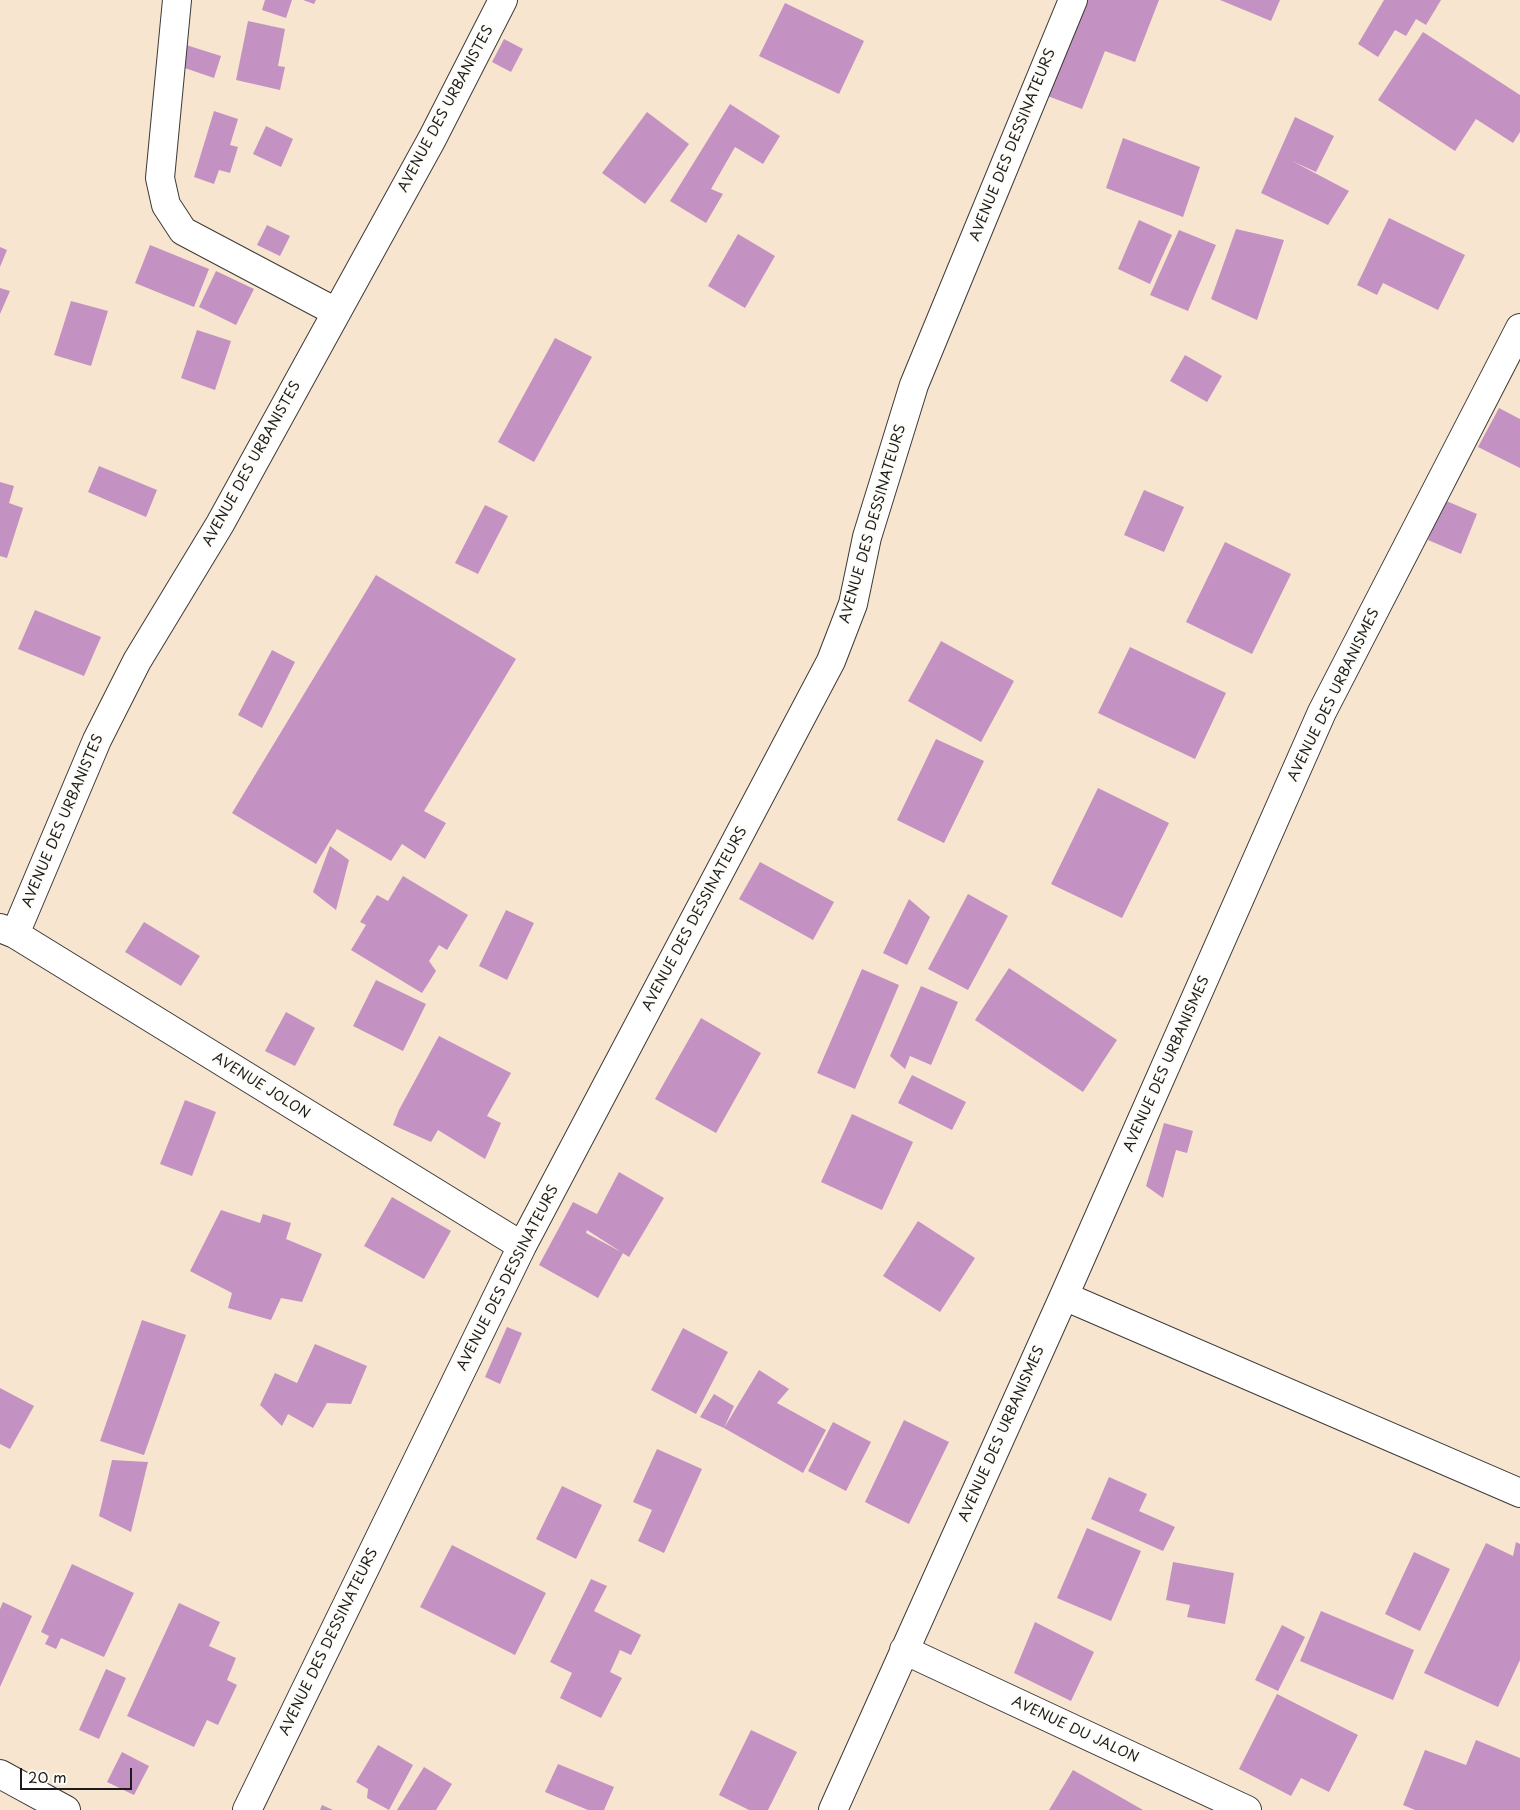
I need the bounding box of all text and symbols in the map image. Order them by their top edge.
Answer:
street label: AVENUE DES URBANISTES [395,23,497,195]
street label: AVENUE DES DESSINATEURS [967,46,1059,244]
street label: AVENUE DES URBANISTES [200,378,304,550]
street label: AVENUE DES DESSINATEURS [837,423,909,625]
street label: AVENUE DES URBANISMES [1285,606,1383,784]
street label: AVENUE DES URBANISTES [19,732,107,910]
street label: AVENUE DES DESSINATEURS [639,824,751,1014]
street label: AVENUE DES URBANISMES [1121,974,1213,1154]
street label: AVENUE JOLON [209,1049,313,1123]
street label: AVENUE DES DESSINATEURS [454,1182,562,1374]
street label: AVENUE DES URBANISMES [956,1344,1048,1524]
street label: AVENUE DES DESSINATEURS [276,1546,382,1738]
street label: AVENUE DU JALON [1009,1693,1141,1767]
scale bar [22,1758,135,1790]
text: 20 m [28,1765,67,1788]

